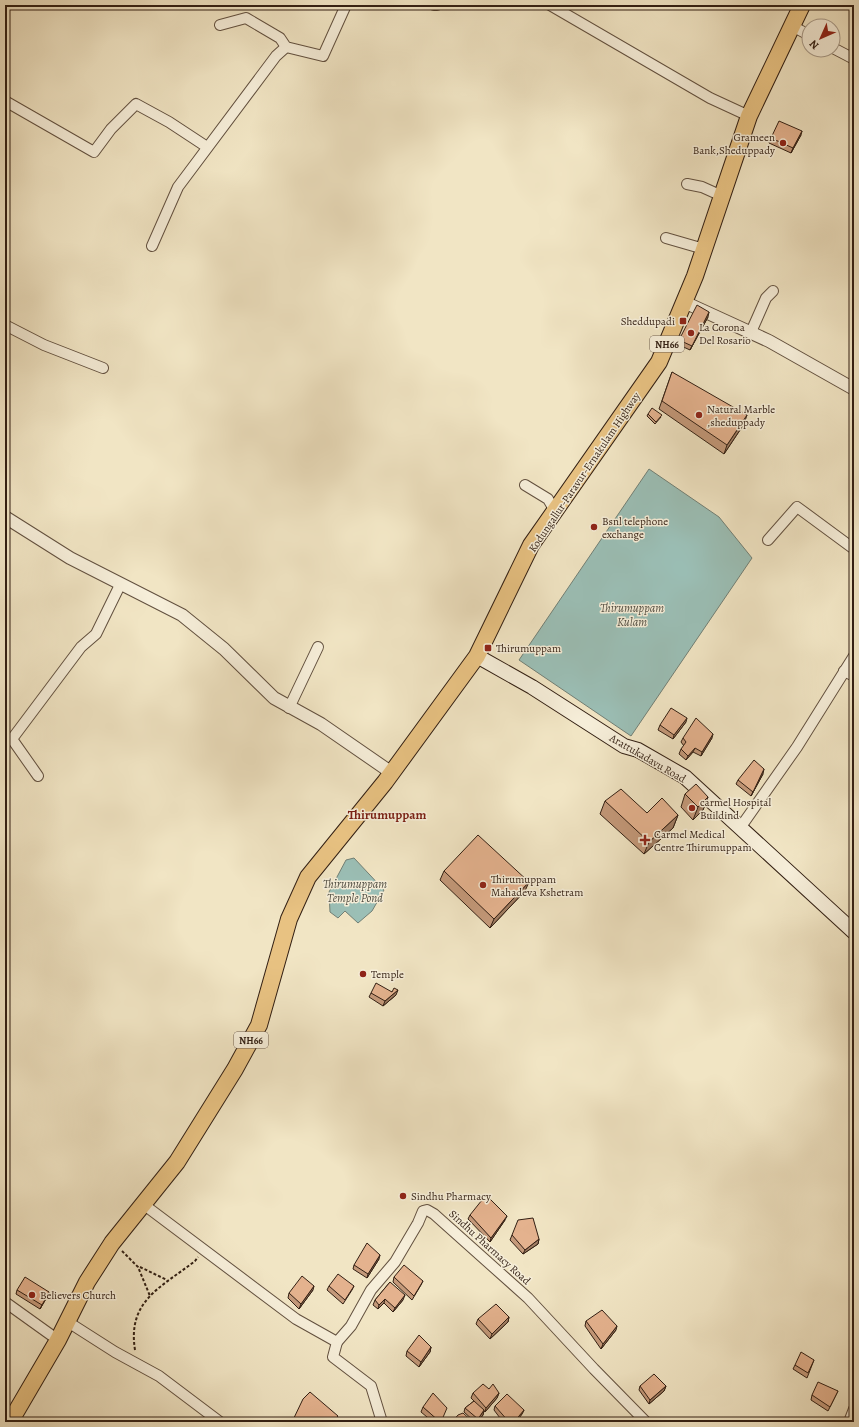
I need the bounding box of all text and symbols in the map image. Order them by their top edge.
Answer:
north arrow [801,18,841,58]
text: N [806,37,822,53]
place label: Grameen Bank,Sheduppady [693,130,775,158]
marker: Grameen Bank,Sheduppady [778,138,788,148]
place label: Sheddupadi [621,314,675,329]
marker: Sheddupadi [678,316,688,326]
place label: La Corona Del Rosario [699,320,751,348]
marker: La Corona Del Rosario [686,328,696,338]
road number: NH66 [650,336,684,352]
street label: Kodungallur-Paravur-Ernakulam Highway [525,389,644,555]
place label: Natural Marble ,sheduppady [707,402,775,430]
marker: Natural Marble ,sheduppady [694,410,704,420]
place label: Bsnl telephone exchange [602,514,668,542]
marker: Bsnl telephone exchange [589,522,599,532]
water label: Thirumuppam Kulam [600,600,664,630]
place label: Thirumuppam [496,641,561,656]
marker: Thirumuppam [483,643,493,653]
street label: Arattukadavu Road [606,730,689,786]
place label: carmel Hospital Buildind [700,795,771,823]
marker: carmel Hospital Buildind [687,803,697,813]
district label: Thirumuppam [348,806,426,823]
place label: Carmel Medical Centre Thirumuppam [654,827,752,855]
marker: Carmel Medical Centre Thirumuppam [639,834,651,846]
place label: Thirumuppam Mahadeva Kshetram [491,872,583,900]
water label: Thirumuppam Temple Pond [323,876,387,906]
marker: Thirumuppam Mahadeva Kshetram [478,880,488,890]
place label: Temple [371,967,404,982]
marker: Temple [358,969,368,979]
road number: NH66 [234,1032,268,1048]
place label: Sindhu Pharmacy [411,1189,491,1204]
marker: Sindhu Pharmacy [398,1191,408,1201]
street label: Sindhu Pharmacy Road [446,1207,534,1288]
place label: Believers Church [40,1288,116,1303]
marker: Believers Church [27,1290,37,1300]

